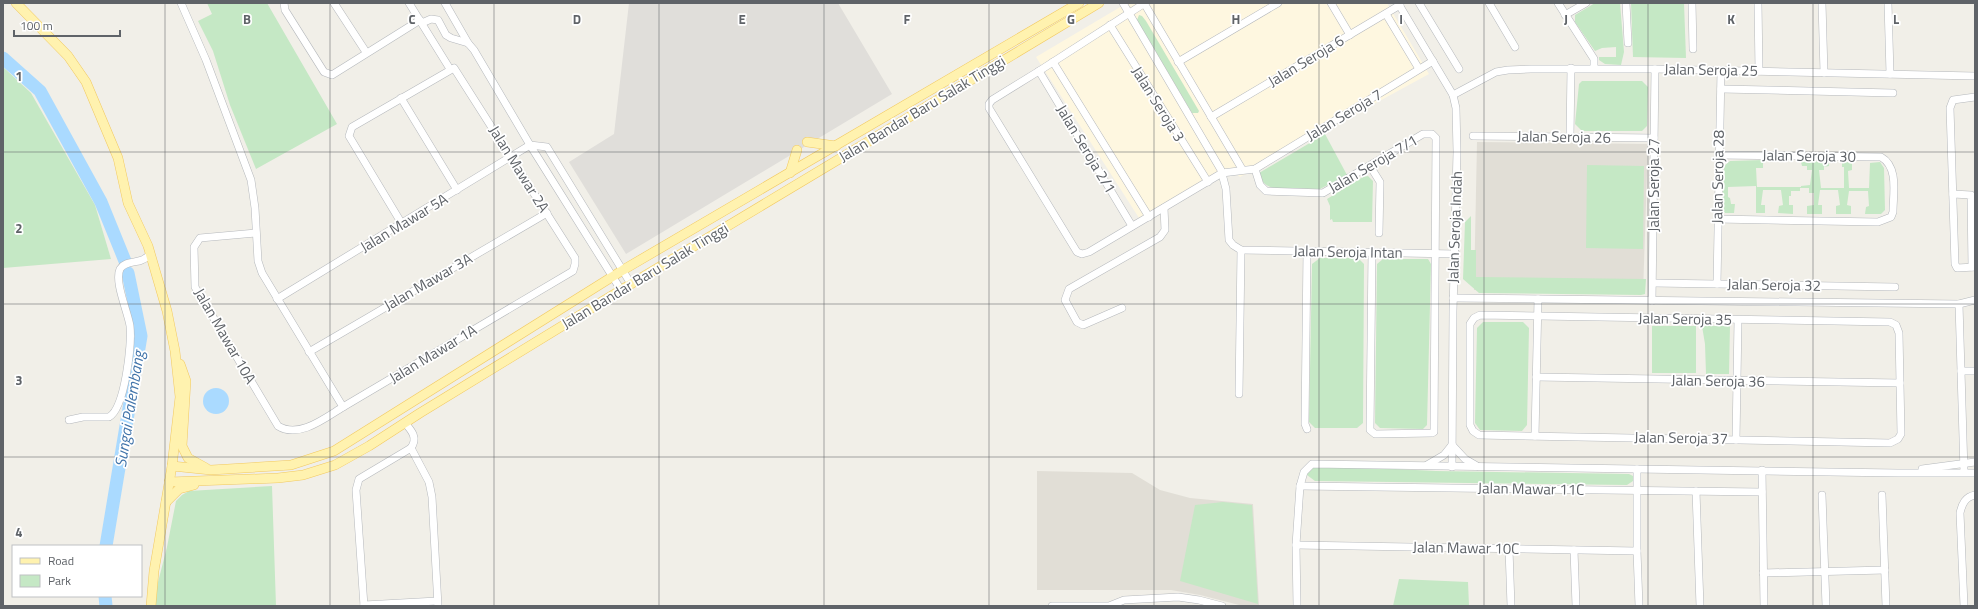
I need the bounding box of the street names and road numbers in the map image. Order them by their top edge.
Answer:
street label: Jalan Seroja 6 [1263,29,1348,92]
street label: Jalan Bandar Baru Salak Tinggi [834,49,1010,168]
street label: Jalan Seroja 25 [1664,57,1758,82]
street label: Jalan Seroja 3 [1126,61,1191,146]
street label: Jalan Seroja 7 [1301,83,1386,146]
street label: Jalan Seroja 2/1 [1051,100,1122,197]
street label: Jalan Mawar 2A [483,121,555,217]
street label: Jalan Seroja 26 [1517,124,1611,149]
street label: Jalan Seroja 7/1 [1324,129,1422,199]
street label: Jalan Seroja 28 [1705,130,1730,224]
street label: Jalan Seroja 27 [1642,138,1665,232]
street label: Jalan Seroja 30 [1762,143,1856,168]
street label: Jalan Seroja Indah [1441,171,1468,283]
street label: Jalan Mawar 5A [355,187,452,258]
street label: Jalan Bandar Baru Salak Tinggi [557,216,733,335]
street label: Jalan Seroja Intan [1293,239,1403,264]
street label: Jalan Mawar 3A [379,247,476,316]
street label: Jalan Seroja 32 [1727,272,1821,297]
street label: Jalan Mawar 10A [189,283,262,388]
street label: Jalan Seroja 35 [1638,306,1732,331]
street label: Jalan Mawar 1A [384,318,481,389]
street label: Jalan Seroja 36 [1671,368,1765,393]
street label: Jalan Seroja 37 [1634,425,1728,450]
street label: Jalan Mawar 11C [1478,476,1585,501]
street label: Jalan Mawar 10C [1413,535,1520,560]

